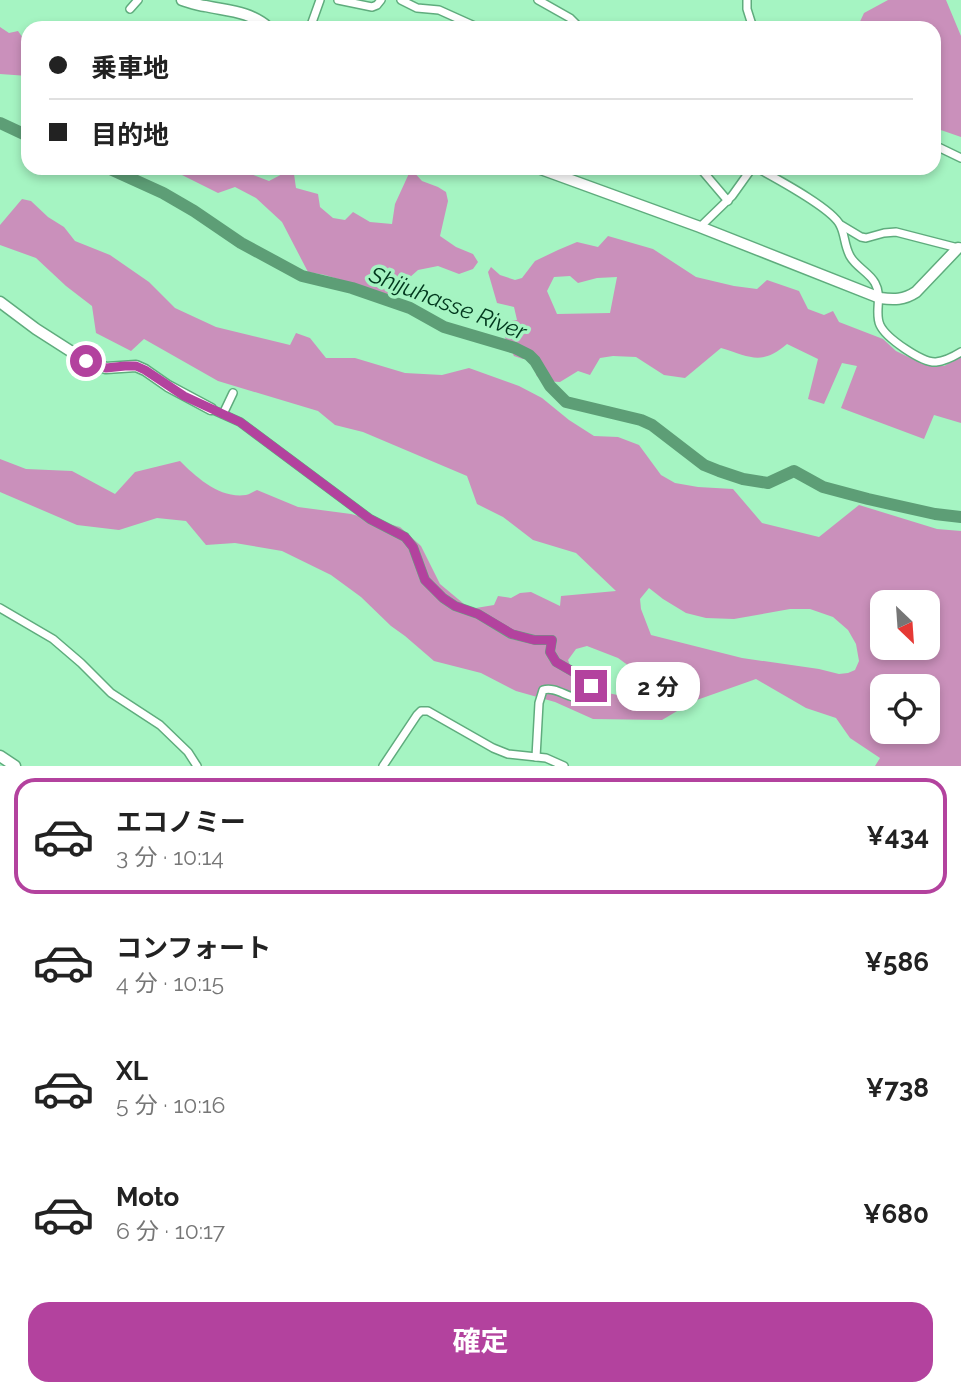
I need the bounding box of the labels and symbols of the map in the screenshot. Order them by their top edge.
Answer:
water label: Shijuhasse River [365,260,532,345]
route start [70,345,102,377]
north arrow [870,590,940,660]
callout: 2 分 [616,662,700,710]
route end [575,670,607,702]

